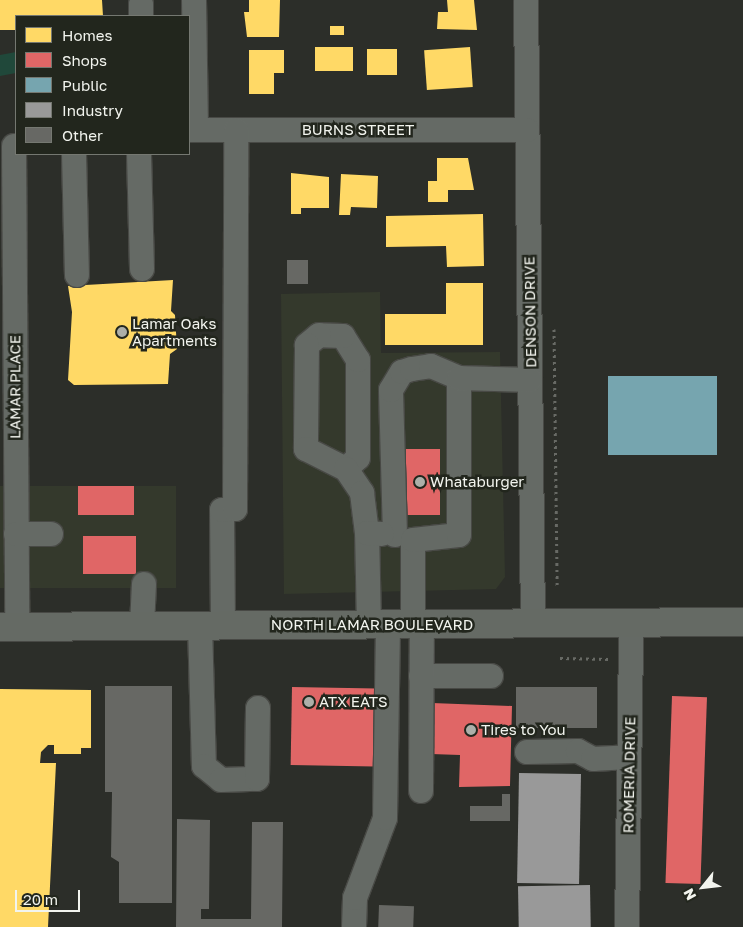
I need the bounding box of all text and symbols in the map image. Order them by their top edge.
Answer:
legend [15,15,190,155]
text: Homes [62,26,112,44]
text: Shops [62,51,107,69]
text: Public [62,76,107,94]
text: Industry [62,101,123,119]
street label: BURNS STREET [302,121,414,139]
text: Other [62,126,103,144]
street label: DENSON DRIVE [520,256,540,368]
place label: Lamar Oaks Apartments [132,314,217,349]
marker: Lamar Oaks Apartments [116,326,128,338]
street label: LAMAR PLACE [6,335,24,439]
place label: Whataburger [430,473,524,491]
marker: Whataburger [414,476,426,488]
street label: NORTH LAMAR BOULEVARD [271,616,473,634]
place label: ATX EATS [319,693,388,711]
marker: ATX EATS [303,696,315,708]
street label: ROMERIA DRIVE [619,717,639,833]
place label: Tires to You [481,721,566,739]
marker: Tires to You [465,724,477,736]
north arrow [678,862,728,912]
scale bar [18,880,82,912]
text: N [679,886,699,903]
text: 20 m [23,890,58,908]

